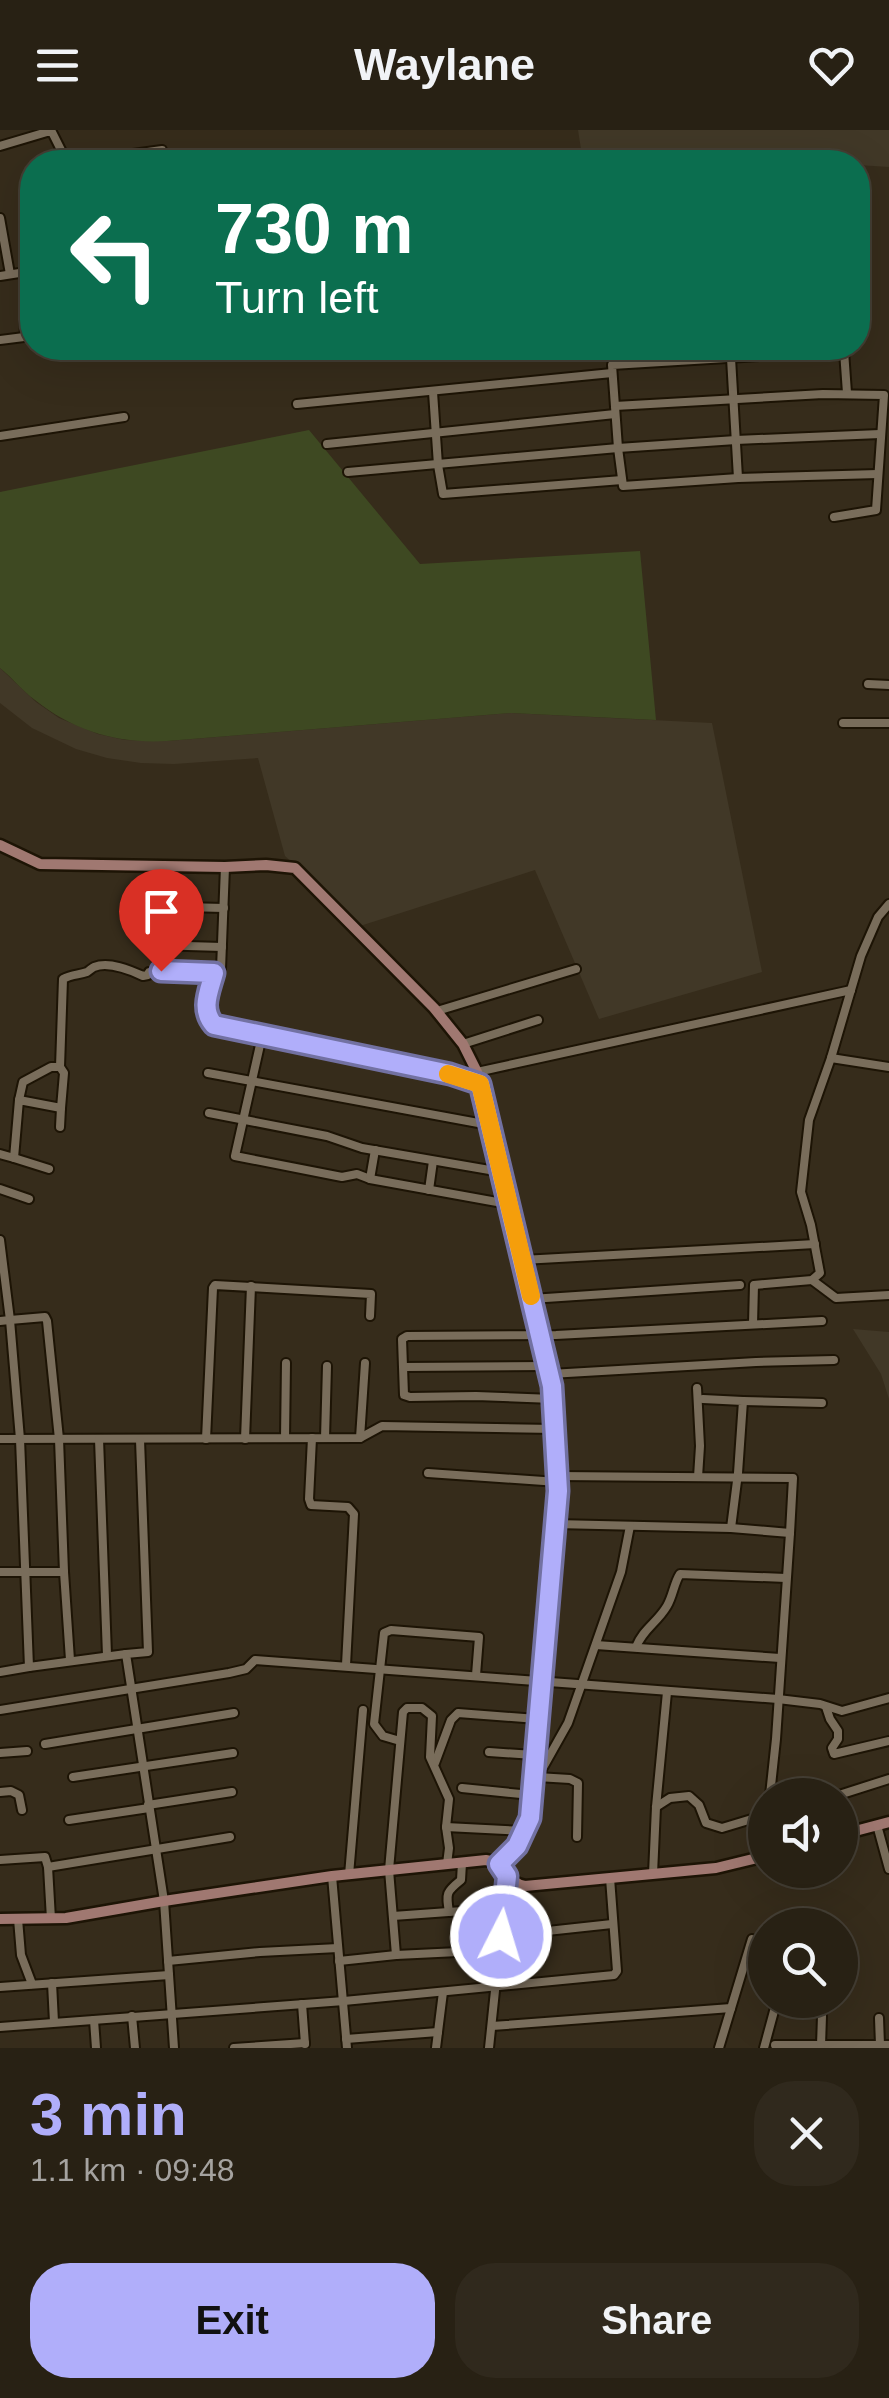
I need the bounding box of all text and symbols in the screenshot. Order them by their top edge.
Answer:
icon: menu [30,38,85,93]
icon: heart [804,38,859,93]
text: Waylane [354,39,535,90]
icon: left [50,190,180,320]
text: 730 m [215,190,413,268]
text: Turn left [215,272,378,323]
pin [119,869,204,972]
icon: arrive [134,884,189,939]
map controls [748,1778,858,2018]
button: sound [748,1778,858,1888]
position arrow [449,1884,553,1988]
button: search [748,1908,858,2018]
text: 3 min [30,2081,187,2148]
button: close [754,2081,859,2186]
text: 1.1 km · 09:48 [30,2152,235,2188]
button: Exit [30,2263,435,2378]
button: Share [455,2263,859,2378]

